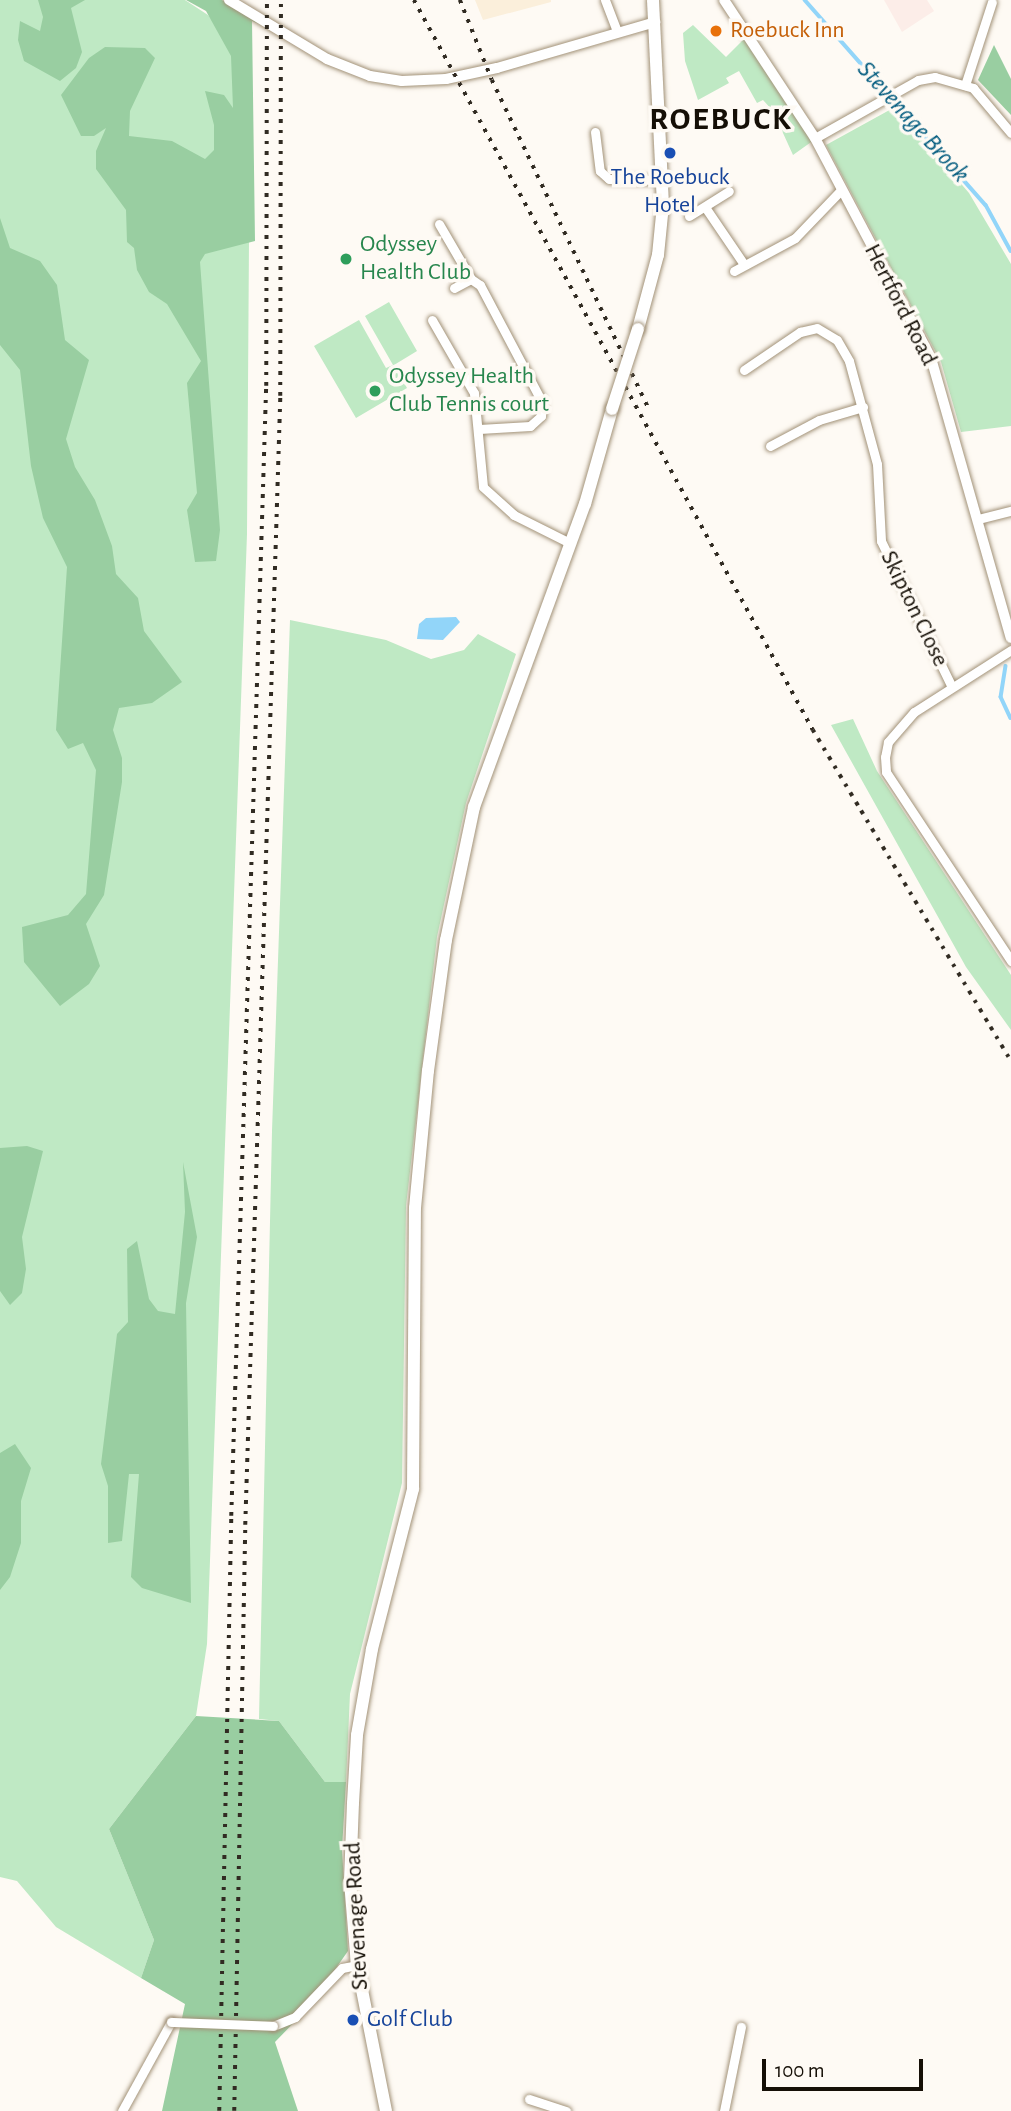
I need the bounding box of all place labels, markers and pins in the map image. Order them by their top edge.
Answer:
place label: Roebuck Inn [730,17,845,45]
marker: Roebuck Inn [708,23,724,39]
marker: The Roebuck Hotel [662,145,678,161]
place label: The Roebuck Hotel [610,164,730,220]
place label: Odyssey Health Club [360,231,471,287]
marker: Odyssey Health Club [338,251,354,267]
place label: Odyssey Health Club Tennis court [389,363,549,419]
marker: Odyssey Health Club Tennis court [367,383,383,399]
place label: Golf Club [367,2006,453,2034]
marker: Golf Club [345,2012,361,2028]

